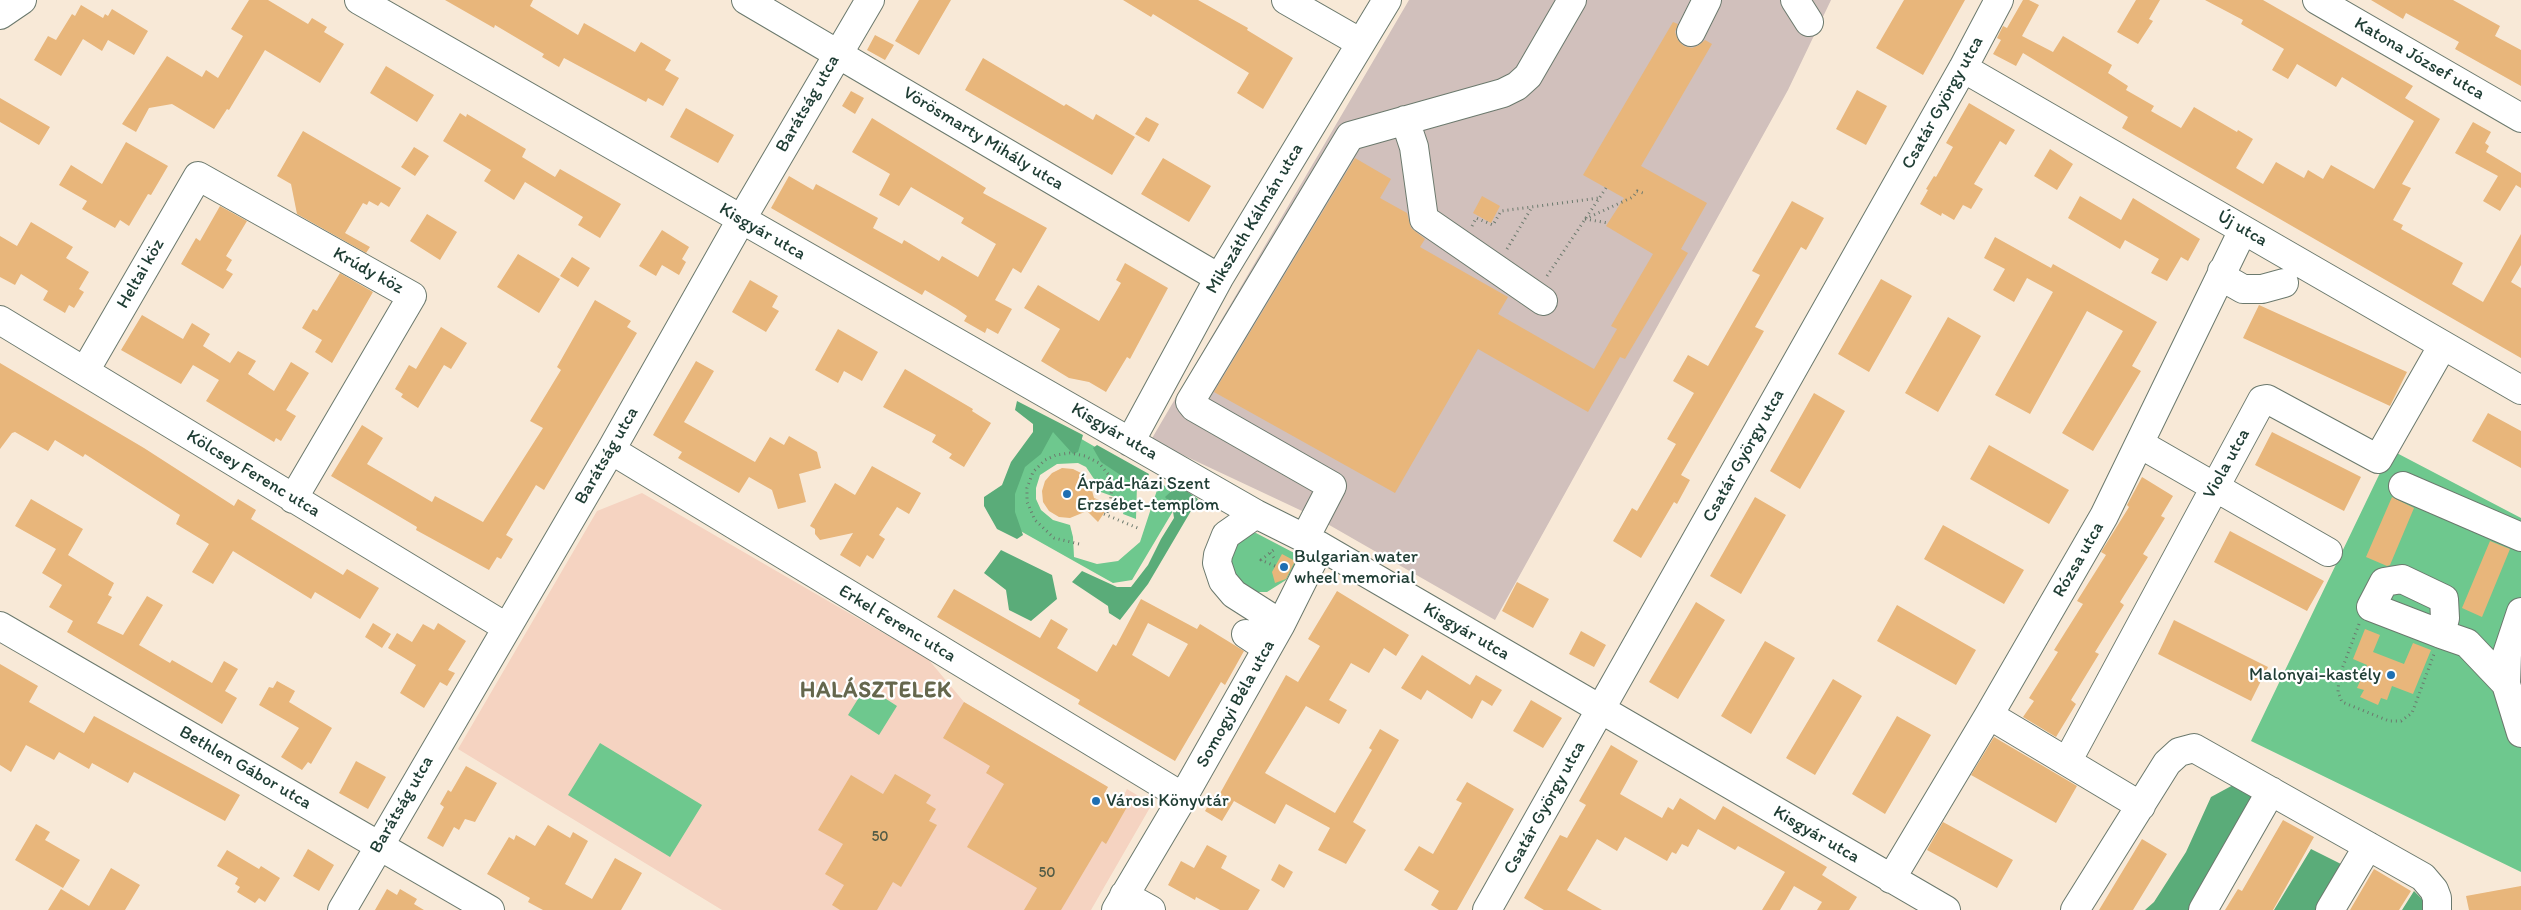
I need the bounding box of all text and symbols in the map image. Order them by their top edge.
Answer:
street label: Katona József utca [2350,13,2488,105]
street label: Csatár György utca [1898,33,1988,173]
street label: Barátság utca [771,51,845,157]
street label: Vörösmarty Mihály utca [899,82,1067,196]
street label: Mikszáth Kálmán utca [1202,140,1308,298]
street label: Kisgyár utca [715,199,809,265]
street label: Új utca [2213,206,2271,252]
street label: Heltai köz [112,235,170,313]
street label: Krúdy köz [329,243,407,299]
street label: Csatár György utca [1699,386,1789,526]
street label: Kisgyár utca [1067,399,1161,465]
street label: Barátság utca [570,403,644,509]
street label: Viola utca [2199,425,2255,503]
street label: Kölcsey Ferenc utca [182,426,324,522]
place label: Árpád-házi Szent Erzsébet-templom [1077,473,1219,516]
marker: Árpád-házi Szent Erzsébet-templom [1061,488,1073,500]
street label: Rózsa utca [2049,518,2109,602]
place label: Bulgarian water wheel memorial [1294,546,1418,588]
marker: Bulgarian water wheel memorial [1278,561,1290,573]
street label: Erkel Ferenc utca [835,581,959,667]
street label: Kisgyár utca [1419,599,1513,665]
street label: Somogyi Béla utca [1192,636,1280,772]
place label: Malonyai-kastély [2249,664,2381,686]
marker: Malonyai-kastély [2385,669,2397,681]
district label: HALÁSZTELEK [798,678,954,704]
street label: Bethlen Gábor utca [175,721,315,815]
street label: Csatár György utca [1500,738,1590,878]
street label: Barátság utca [365,752,439,858]
place label: Városi Könyvtár [1106,790,1229,812]
marker: Városi Könyvtár [1090,795,1102,807]
street label: Kisgyár utca [1769,802,1863,868]
house number: 50 [871,828,889,846]
house number: 50 [1038,864,1056,882]

